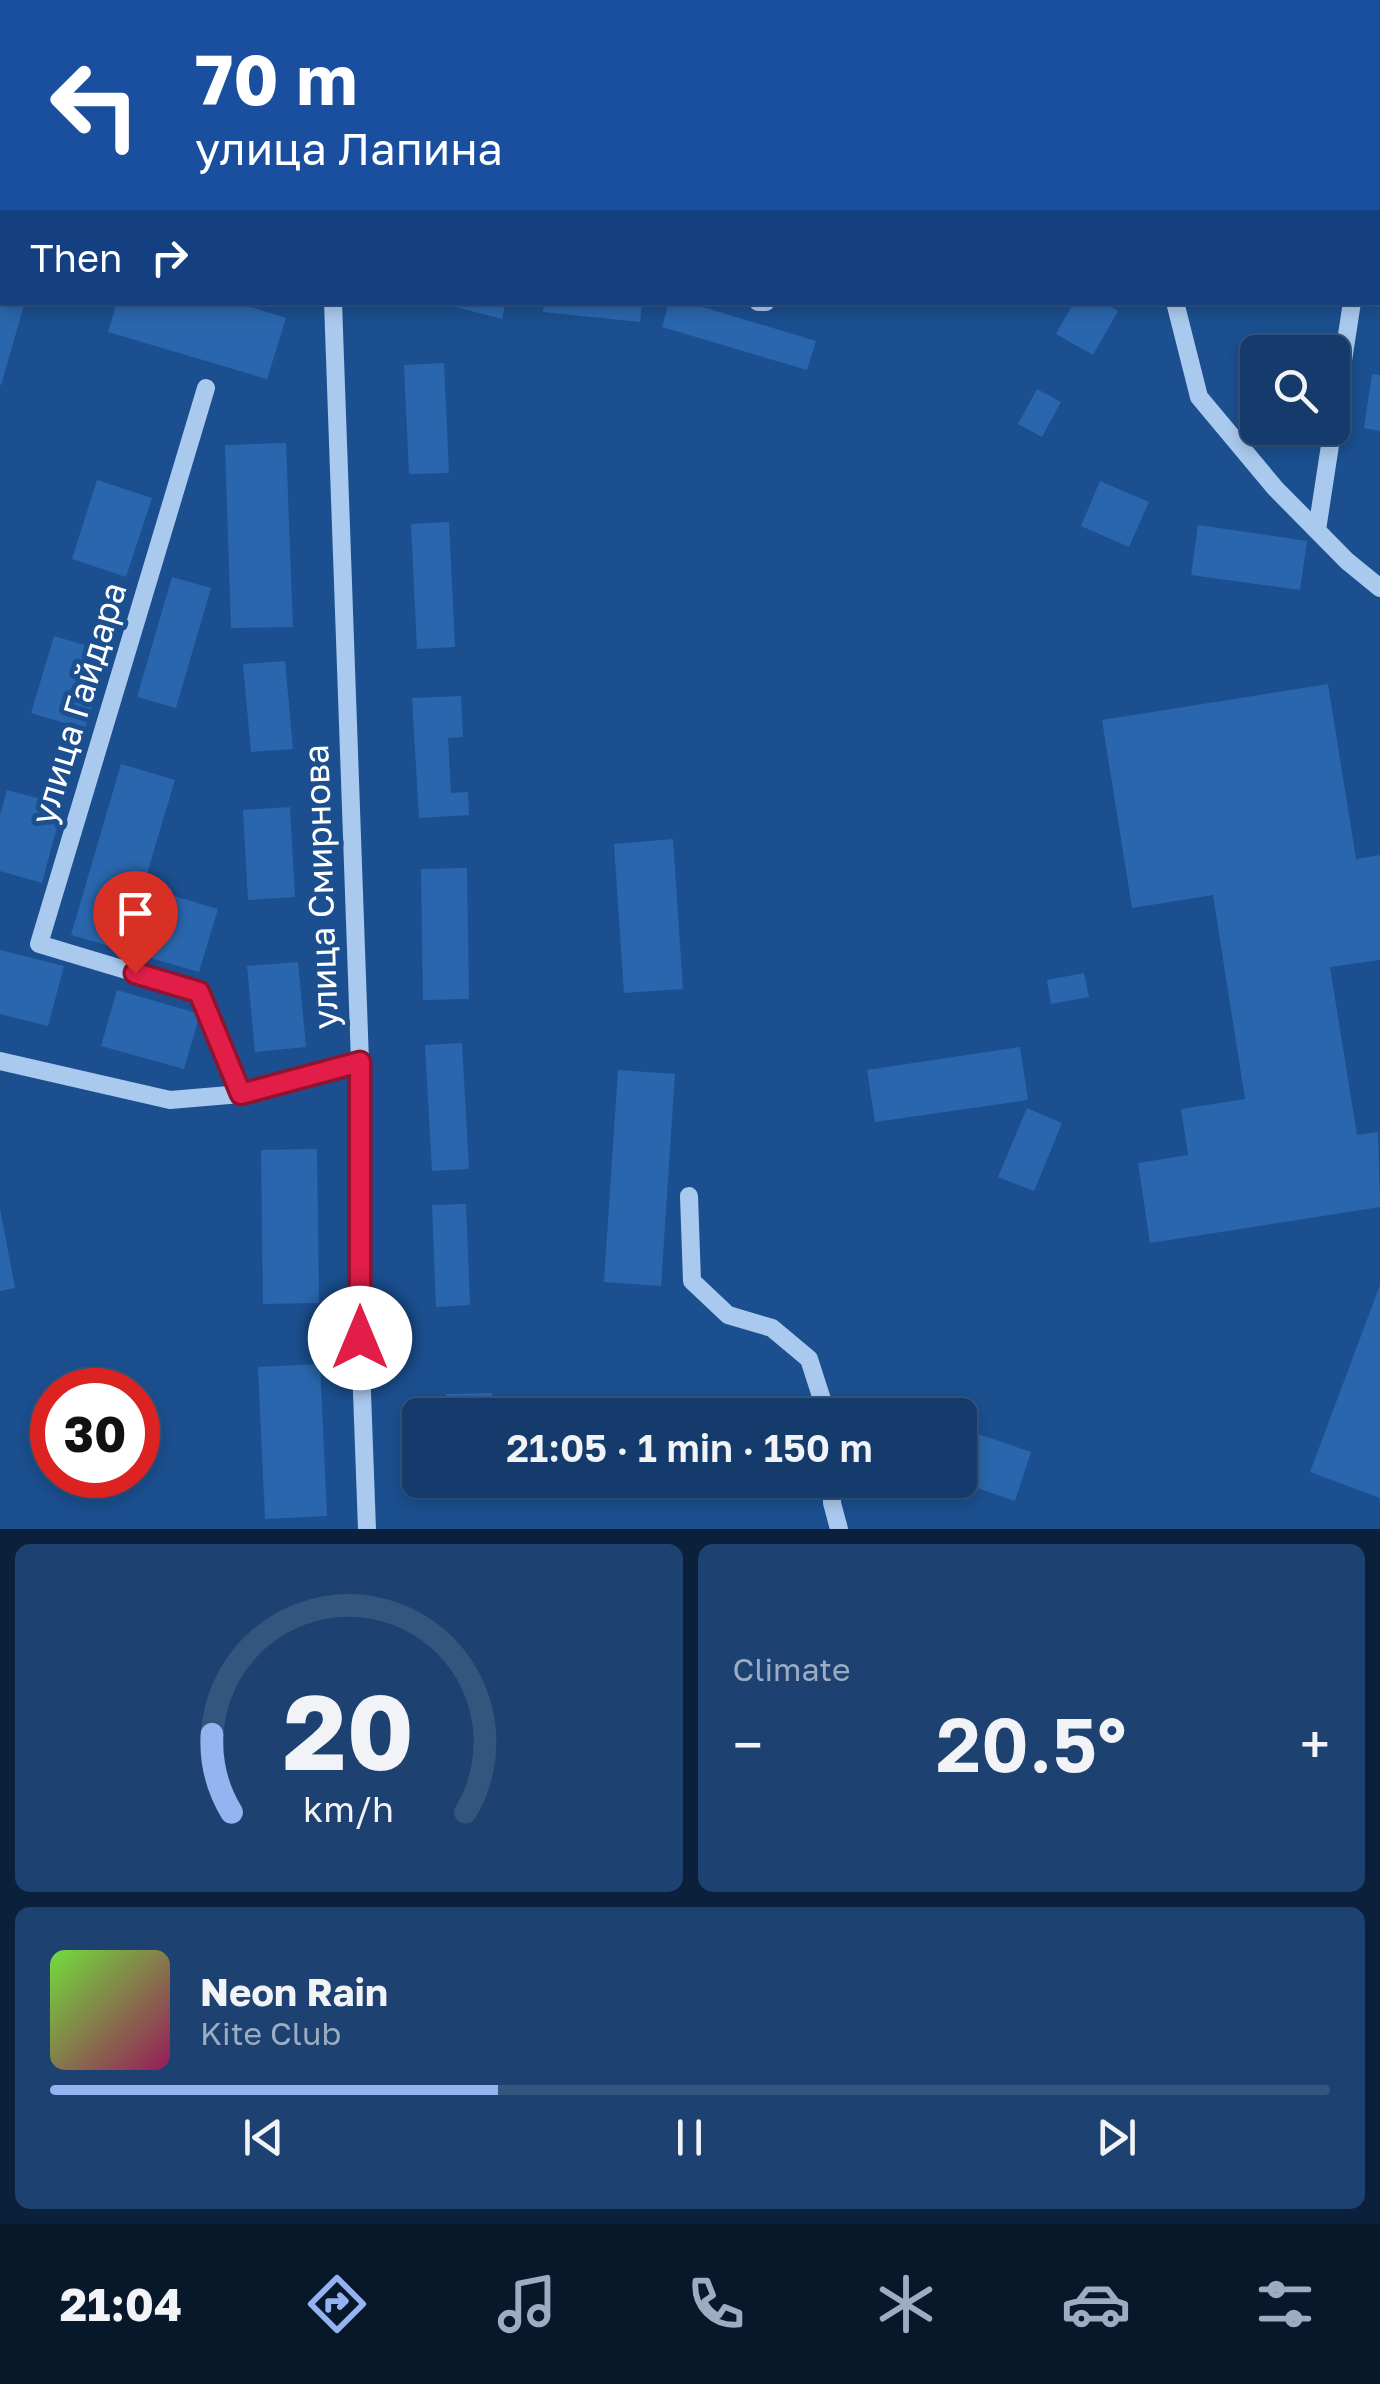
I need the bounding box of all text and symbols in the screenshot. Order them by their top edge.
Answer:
text: 70 m [195,36,357,120]
icon: left [30,40,160,170]
text: улица Лапина [195,121,503,175]
icon: right [142,230,197,285]
text: Then [30,235,122,280]
map controls [1240,335,1350,445]
button: search [1240,335,1350,445]
street label: улица Гайдара [21,577,135,829]
street label: улица Смирнова [294,744,346,1030]
pin [93,871,178,974]
icon: arrive [108,886,163,941]
position arrow [308,1286,412,1390]
speed limit sign: 30 [30,1368,160,1498]
text: 21:05 · 1 min · 150 m [506,1425,873,1470]
text: Climate [733,1650,851,1688]
text: 20 [283,1668,414,1793]
text: 20.5° [936,1698,1126,1789]
text: − [733,1711,763,1777]
text: + [1300,1711,1330,1777]
text: km/h [303,1787,394,1830]
text: Neon Rain [200,1969,388,2014]
text: Kite Club [200,2014,341,2052]
icon: previous [236,2110,291,2165]
icon: pause [662,2110,717,2165]
icon: next [1089,2110,1144,2165]
icon: directions [302,2269,372,2339]
icon: music [492,2269,562,2339]
icon: phone [681,2269,751,2339]
icon: climate [871,2269,941,2339]
icon: car [1061,2269,1131,2339]
icon: filters [1250,2269,1320,2339]
text: 21:04 [60,2277,182,2331]

